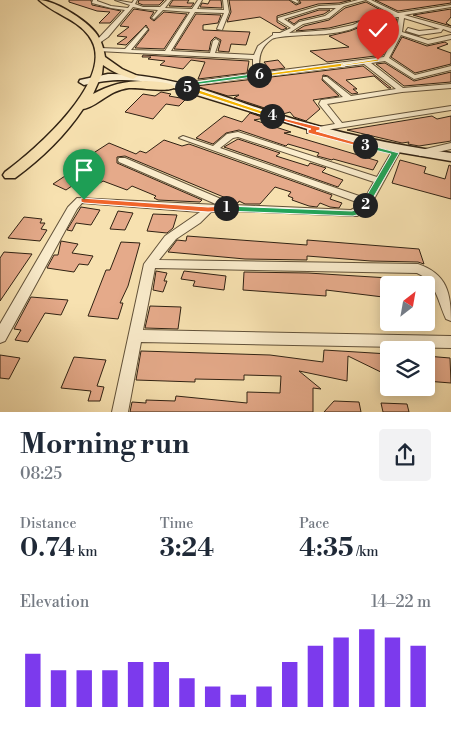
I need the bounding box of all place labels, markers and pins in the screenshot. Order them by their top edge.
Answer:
pin [357,9,399,60]
pin: 6 [246,62,272,88]
pin: 5 [174,76,200,100]
pin: 4 [260,104,284,128]
pin: 3 [352,134,378,158]
pin [63,149,105,200]
pin: 2 [352,192,378,218]
pin: 1 [214,196,238,220]

